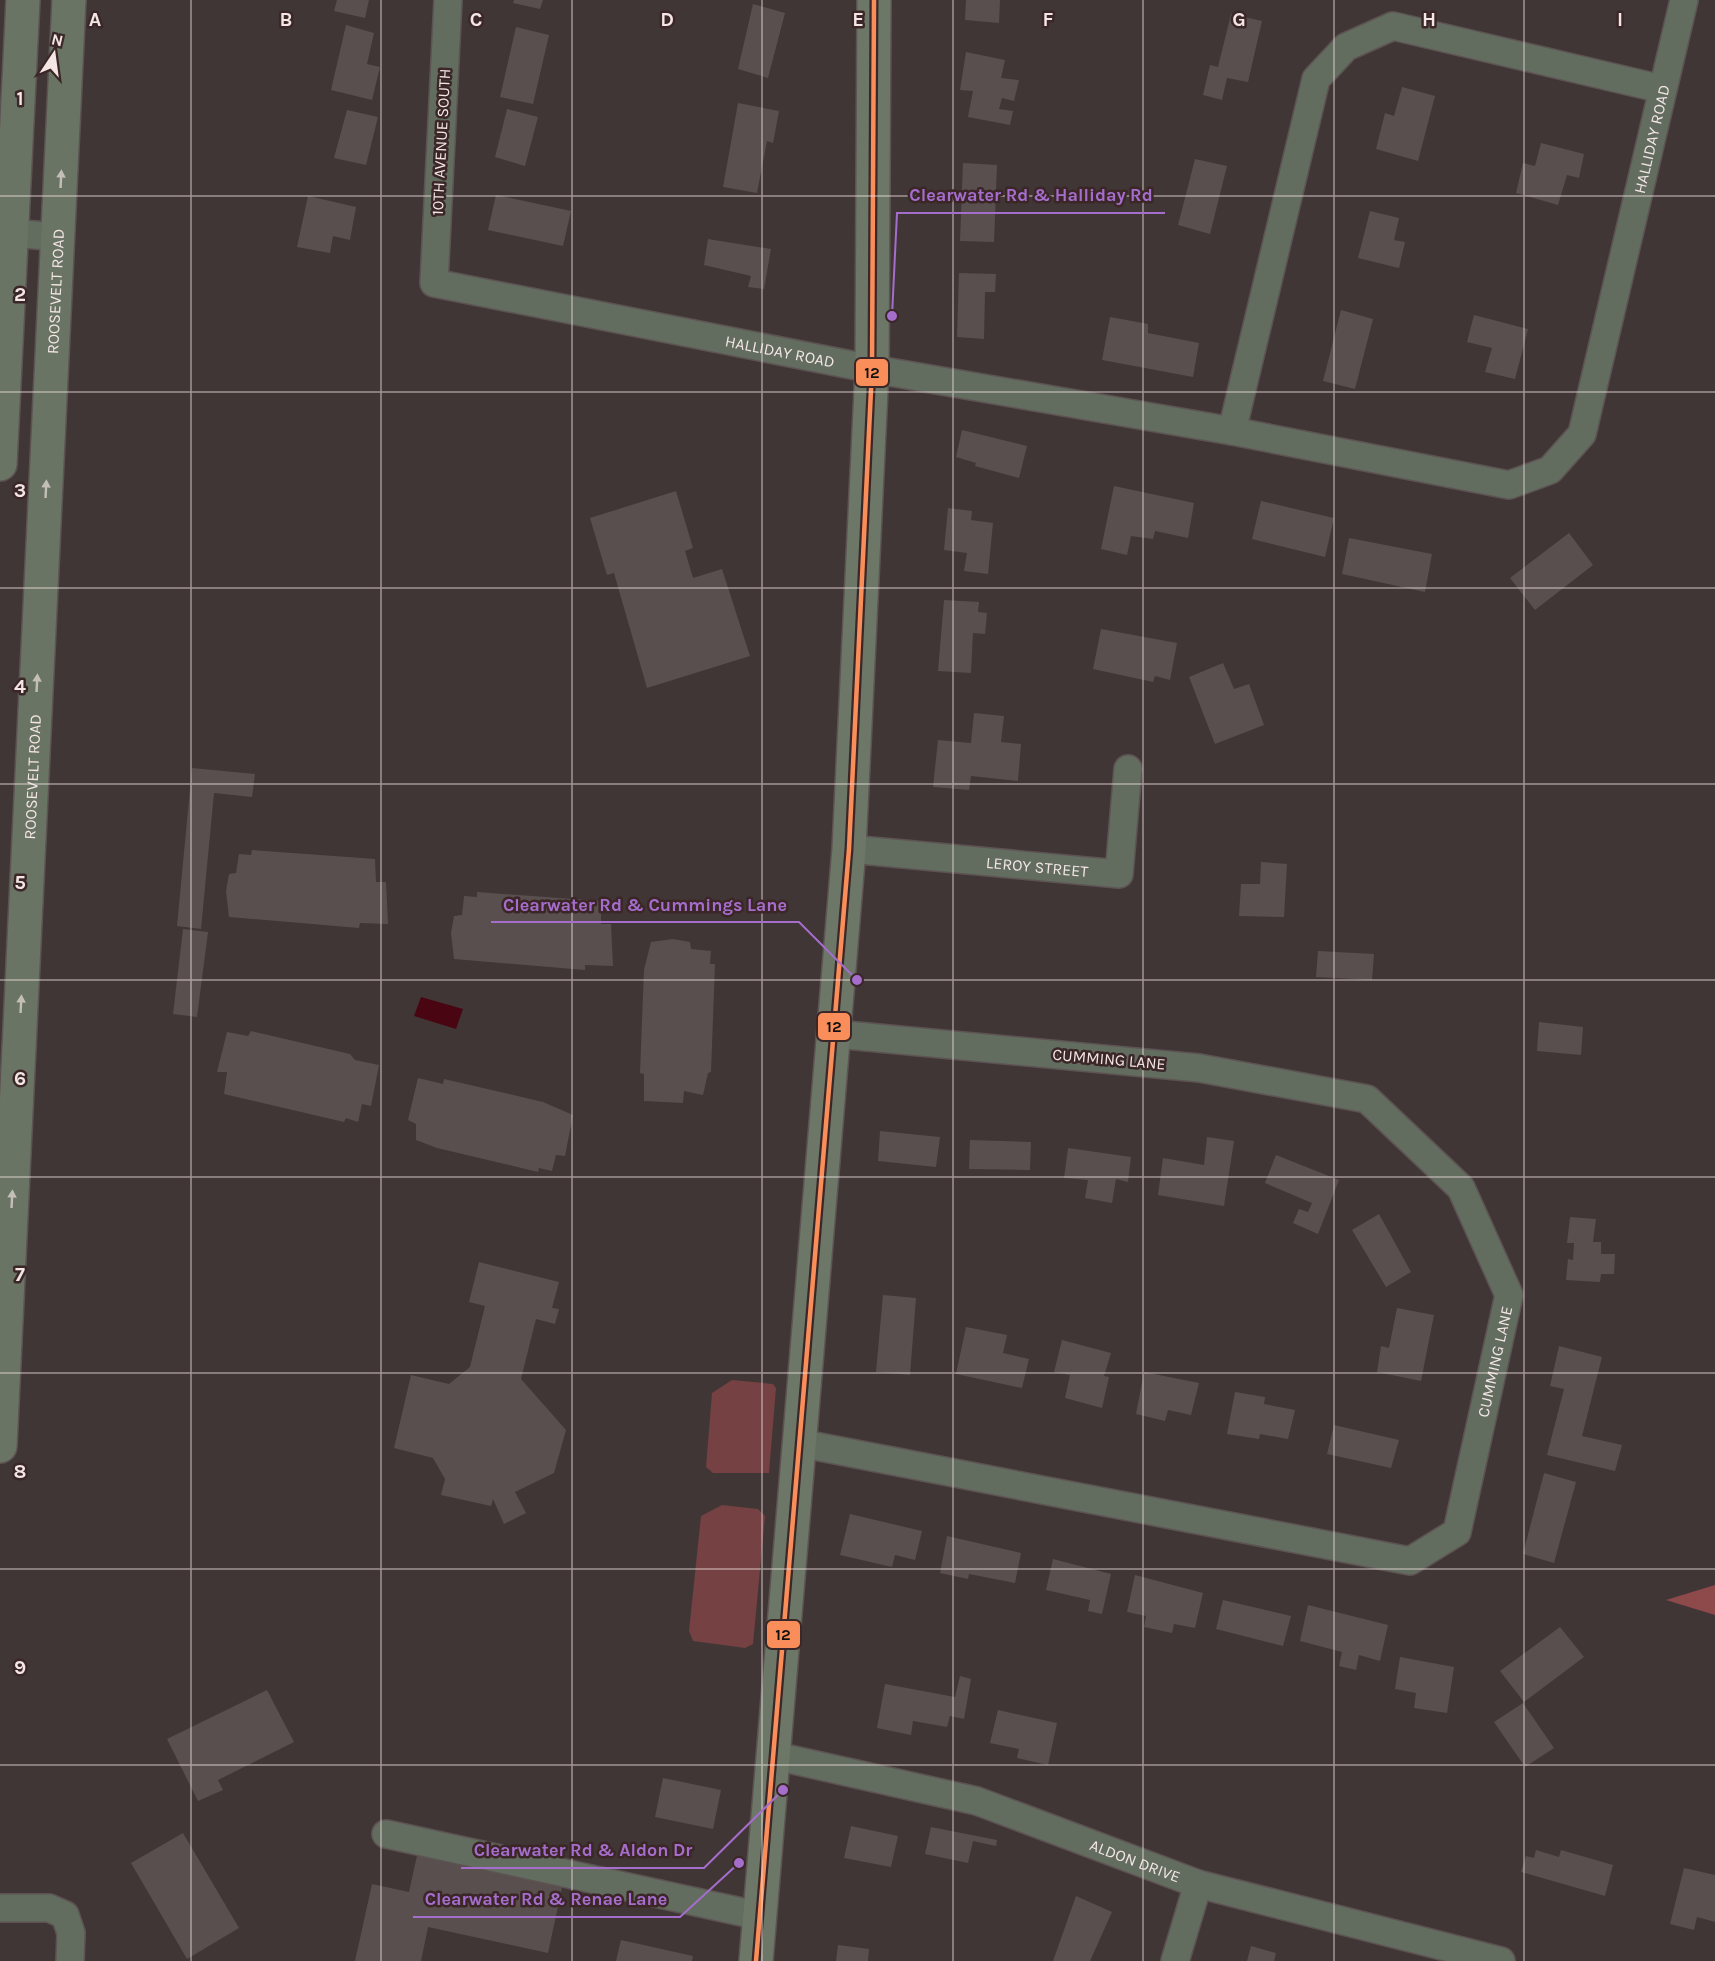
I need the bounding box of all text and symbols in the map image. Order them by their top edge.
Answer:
text: A [89,8,102,31]
text: B [280,8,292,31]
text: C [470,8,482,31]
text: D [660,8,674,31]
text: E [852,8,864,31]
text: F [1043,8,1054,31]
text: G [1232,8,1246,31]
text: H [1422,8,1436,31]
text: I [1617,8,1623,31]
north arrow [24,24,84,84]
text: N [50,29,65,50]
street label: 10TH AVENUE SOUTH [428,68,454,216]
street label: HALLIDAY ROAD [1629,83,1673,195]
text: 1 [16,87,24,110]
one-way arrow [56,170,65,189]
callout: Clearwater Rd & Halliday Rd [897,177,1165,213]
text: Clearwater Rd & Halliday Rd [909,184,1153,206]
street label: ROOSEVELT ROAD [43,228,68,354]
text: 2 [14,283,26,306]
street label: HALLIDAY ROAD [724,331,836,371]
line badge: 12 [855,358,889,387]
text: 12 [864,363,880,382]
text: 3 [14,479,26,502]
one-way arrow [41,479,50,498]
one-way arrow [32,674,41,693]
text: 4 [14,675,26,698]
street label: ROOSEVELT ROAD [19,714,44,840]
street label: LEROY STREET [985,852,1089,881]
text: 5 [14,871,26,894]
callout: Clearwater Rd & Cummings Lane [491,886,799,922]
text: Clearwater Rd & Cummings Lane [503,894,787,916]
one-way arrow [17,995,26,1014]
line badge: 12 [817,1012,851,1041]
text: 12 [826,1017,842,1036]
street label: CUMMING LANE [1052,1045,1166,1073]
text: 6 [14,1067,26,1090]
one-way arrow [7,1189,16,1208]
text: 7 [15,1263,25,1286]
street label: CUMMING LANE [1473,1304,1516,1419]
text: 8 [14,1460,26,1483]
line badge: 12 [766,1620,801,1649]
text: 12 [775,1625,791,1644]
text: 9 [14,1656,26,1679]
callout: Clearwater Rd & Aldon Dr [461,1832,704,1868]
street label: ALDON DRIVE [1087,1835,1183,1886]
text: Clearwater Rd & Aldon Dr [474,1839,692,1861]
callout: Clearwater Rd & Renae Lane [413,1881,680,1917]
text: Clearwater Rd & Renae Lane [425,1888,667,1910]

